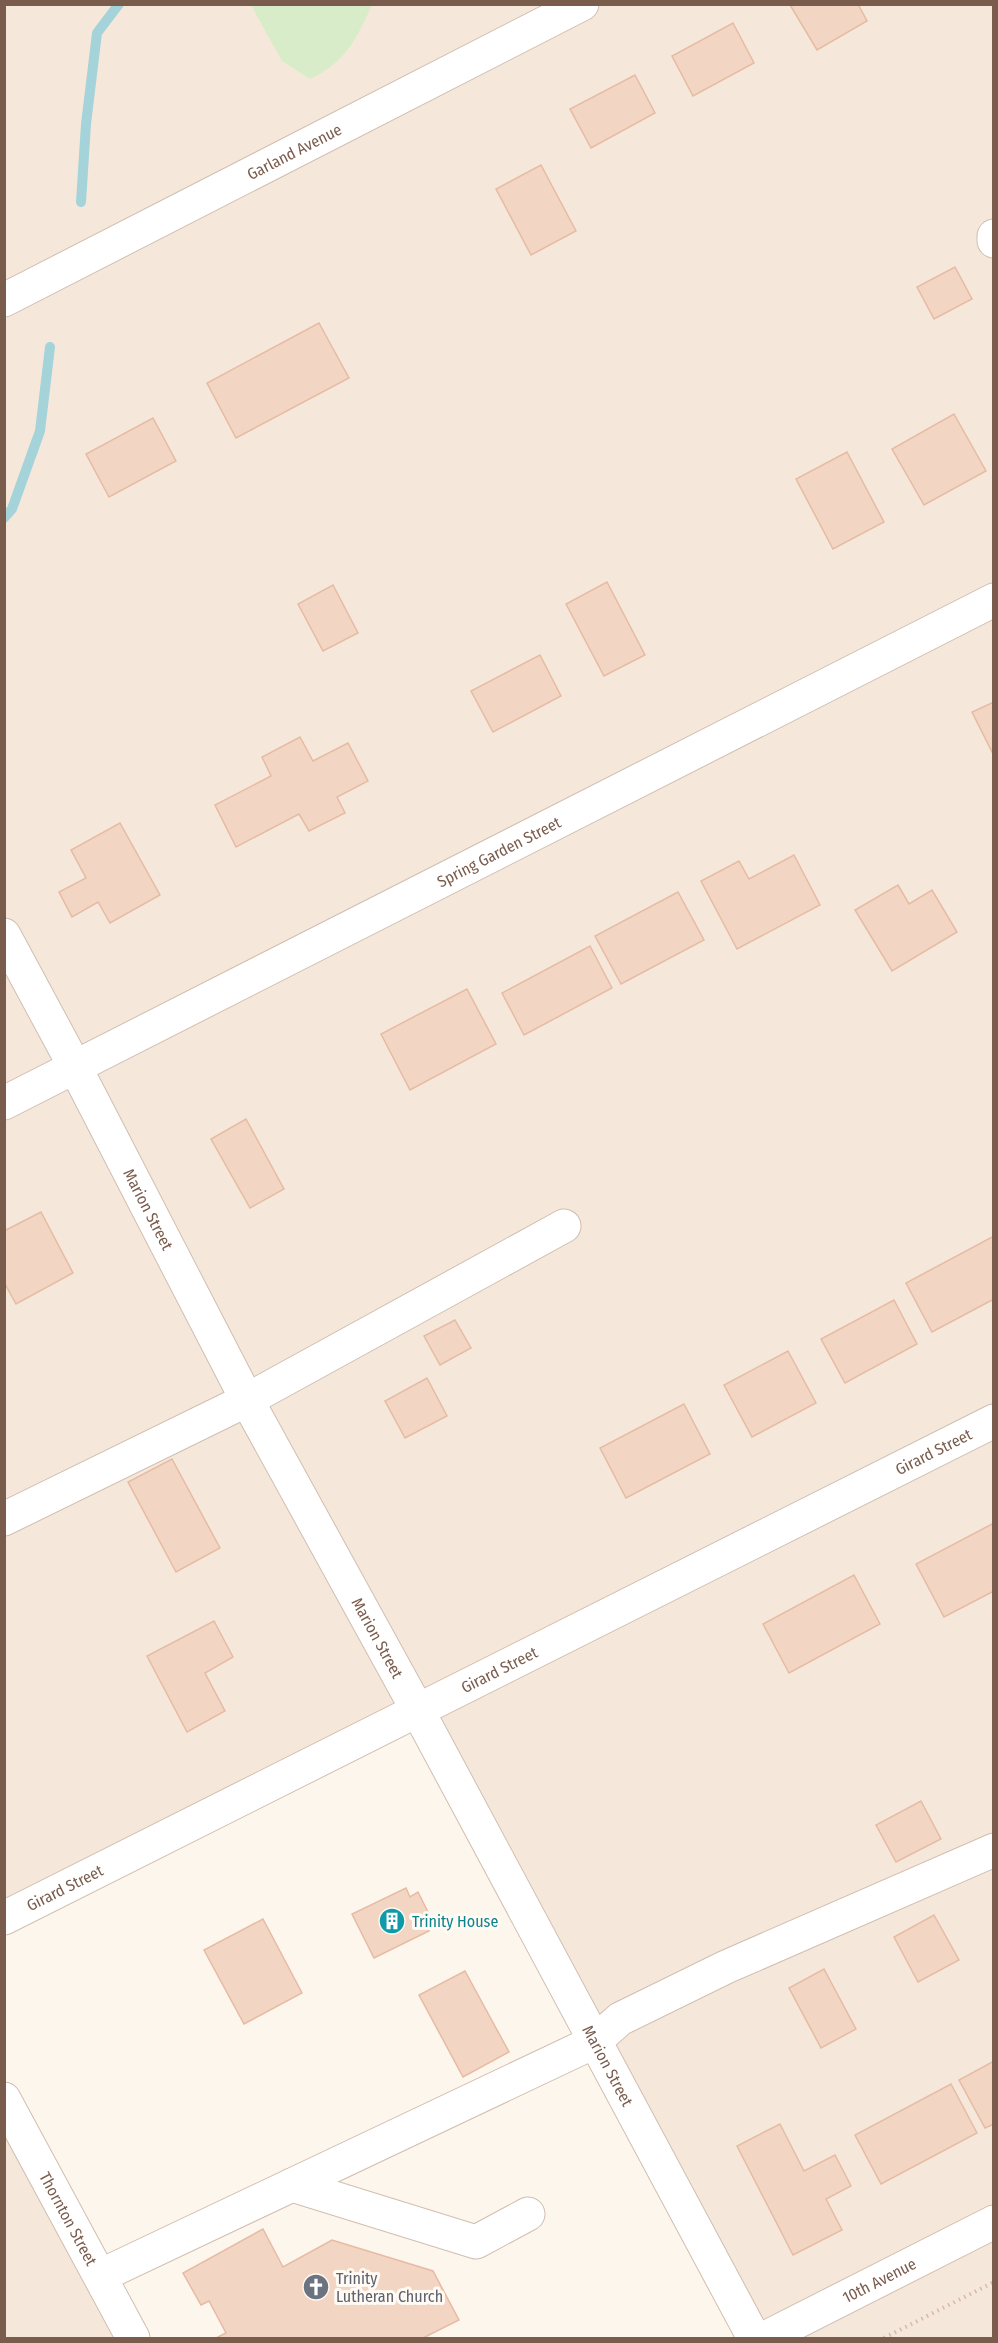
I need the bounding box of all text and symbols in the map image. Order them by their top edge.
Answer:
street label: Garland Avenue [244,120,345,184]
street label: Spring Garden Street [434,812,565,891]
street label: Marion Street [119,1166,177,1254]
street label: Girard Street [892,1424,976,1479]
street label: Marion Street [348,1594,407,1682]
street label: Girard Street [458,1642,541,1697]
street label: Girard Street [24,1860,107,1915]
building icon: Trinity House [377,1906,407,1936]
place label: Trinity House [412,1912,498,1931]
street label: Marion Street [578,2022,637,2110]
street label: Thornton Street [35,2169,101,2270]
street label: 10th Avenue [839,2254,920,2307]
place label: Trinity Lutheran Church [336,2269,443,2306]
church icon: Trinity Lutheran Church [301,2272,331,2302]

